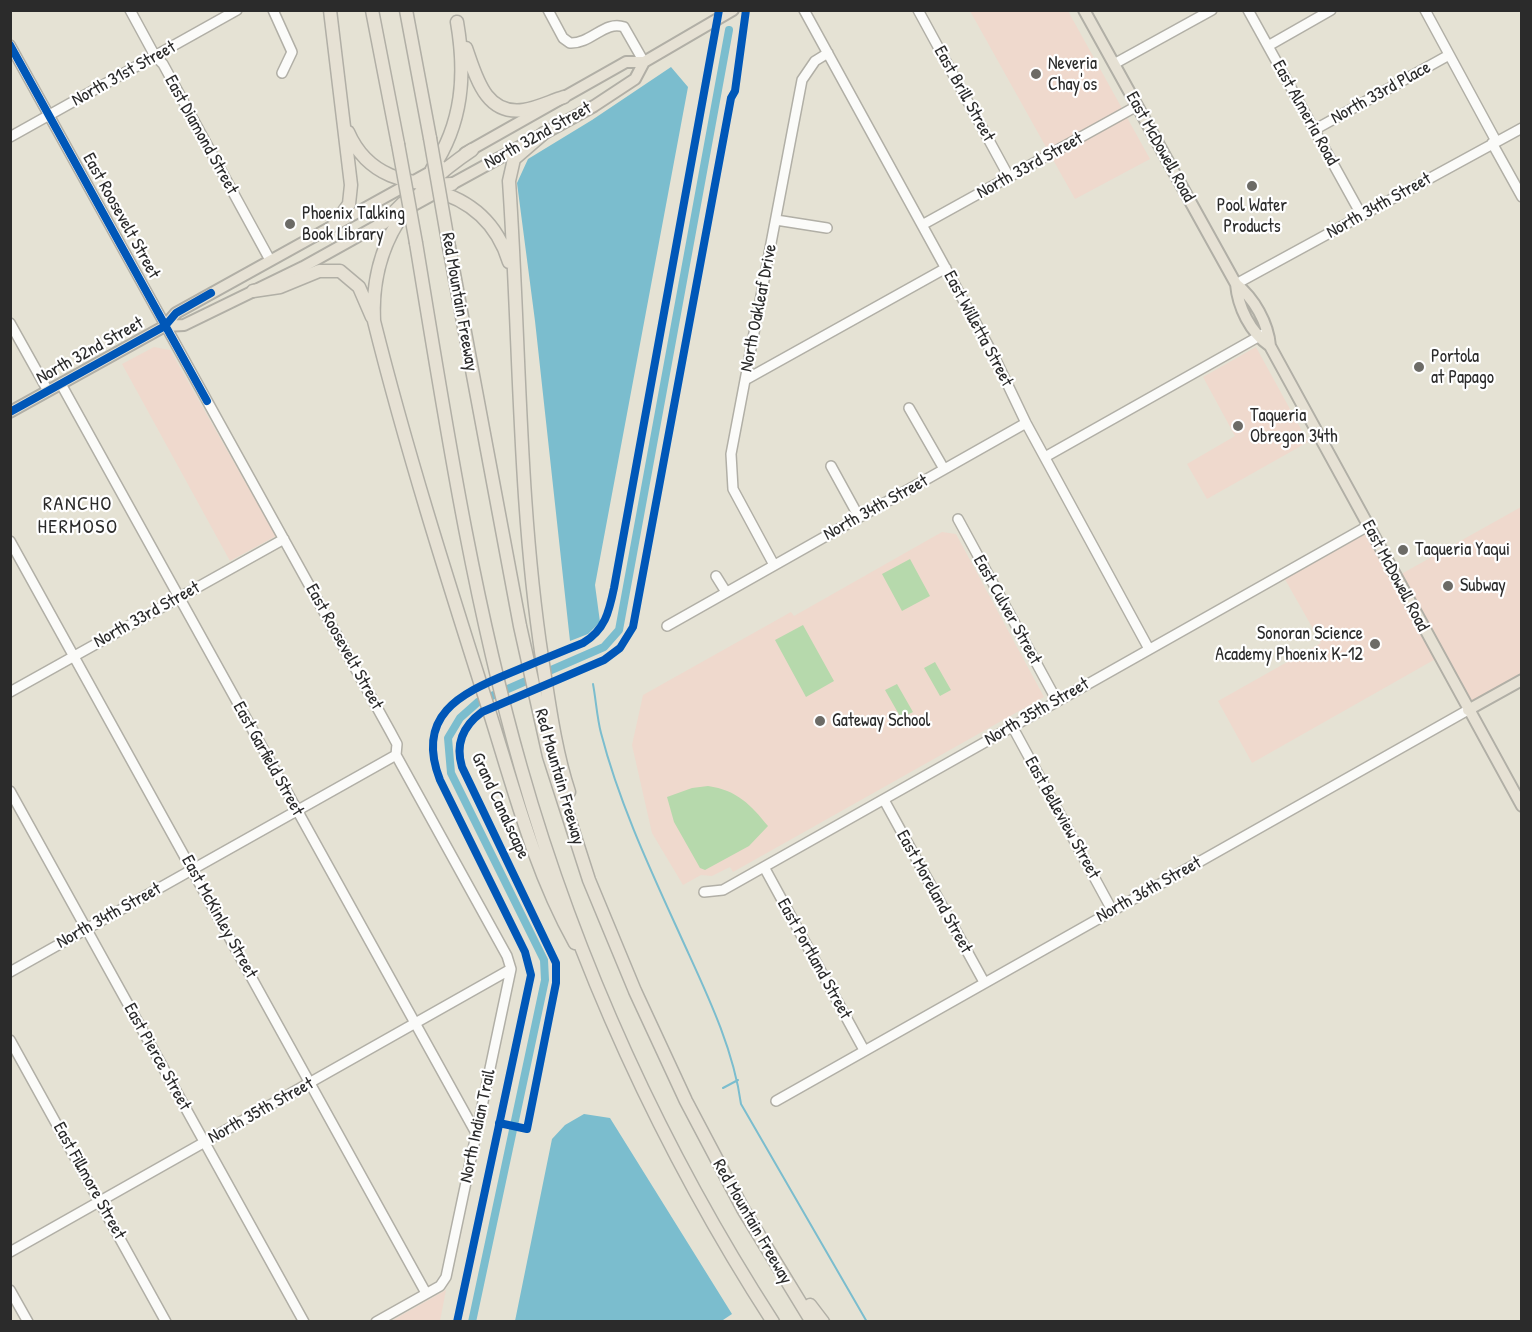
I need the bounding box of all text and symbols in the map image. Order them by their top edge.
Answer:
street label: North 31st Street [68,37,180,111]
street label: East Brill Street [929,42,999,146]
place label: Neveria Chay'os [1048,53,1097,96]
street label: East Almeria Road [1267,57,1343,169]
street label: North 33rd Place [1327,57,1435,129]
marker: Neveria Chay'os [1029,67,1043,81]
street label: East Diamond Street [159,72,243,198]
street label: East McDowell Road [1121,88,1199,206]
street label: North 32nd Street [481,98,595,174]
street label: North 33rd Street [973,128,1087,204]
street label: East Roosevelt Street [78,149,164,283]
street label: North 34th Street [1323,168,1435,244]
marker: Pool Water Products [1245,179,1259,193]
place label: Pool Water Products [1217,195,1287,238]
place label: Phoenix Talking Book Library [302,203,405,246]
marker: Phoenix Talking Book Library [283,217,297,231]
street label: Red Mountain Freeway [436,231,482,373]
street label: North Oakleaf Drive [736,242,782,374]
street label: East Willetta Street [938,268,1018,390]
street label: North 32nd Street [33,313,147,389]
place label: Portola at Papago [1431,346,1494,388]
marker: Portola at Papago [1412,360,1426,374]
place label: Taqueria Obregon 34th [1250,405,1338,448]
marker: Taqueria Obregon 34th [1231,419,1245,433]
street label: North 34th Street [820,470,932,546]
district label: RANCHO HERMOSO [37,493,119,540]
street label: East McDowell Road [1357,517,1433,635]
place label: Taqueria Yaqui [1415,539,1510,561]
marker: Taqueria Yaqui [1396,543,1410,557]
street label: East Culver Street [968,552,1046,668]
place label: Subway [1460,575,1506,597]
street label: North 33rd Street [90,577,204,653]
marker: Subway [1441,579,1455,593]
street label: East Roosevelt Street [301,580,387,714]
place label: Sonoran Science Academy Phoenix K-12 [1215,623,1363,666]
marker: Sonoran Science Academy Phoenix K-12 [1368,637,1382,651]
street label: North 35th Street [981,673,1093,751]
street label: East Garfield Street [228,698,308,820]
street label: Red Mountain Freeway [529,707,589,847]
place label: Gateway School [832,710,930,732]
marker: Gateway School [813,714,827,728]
street label: Grand Canalscape [466,749,534,863]
street label: East Belleview Street [1020,753,1104,883]
street label: East Moreland Street [891,827,977,957]
street label: East McKinley Street [176,852,262,982]
street label: North 36th Street [1093,852,1205,928]
street label: North 34th Street [53,878,165,954]
street label: East Portland Street [772,895,856,1023]
street label: East Pierce Street [119,1000,195,1114]
street label: North Indian Trail [455,1067,501,1185]
street label: North 35th Street [205,1073,317,1149]
street label: East Fillmore Street [48,1119,130,1243]
street label: Red Mountain Freeway [708,1156,796,1288]

